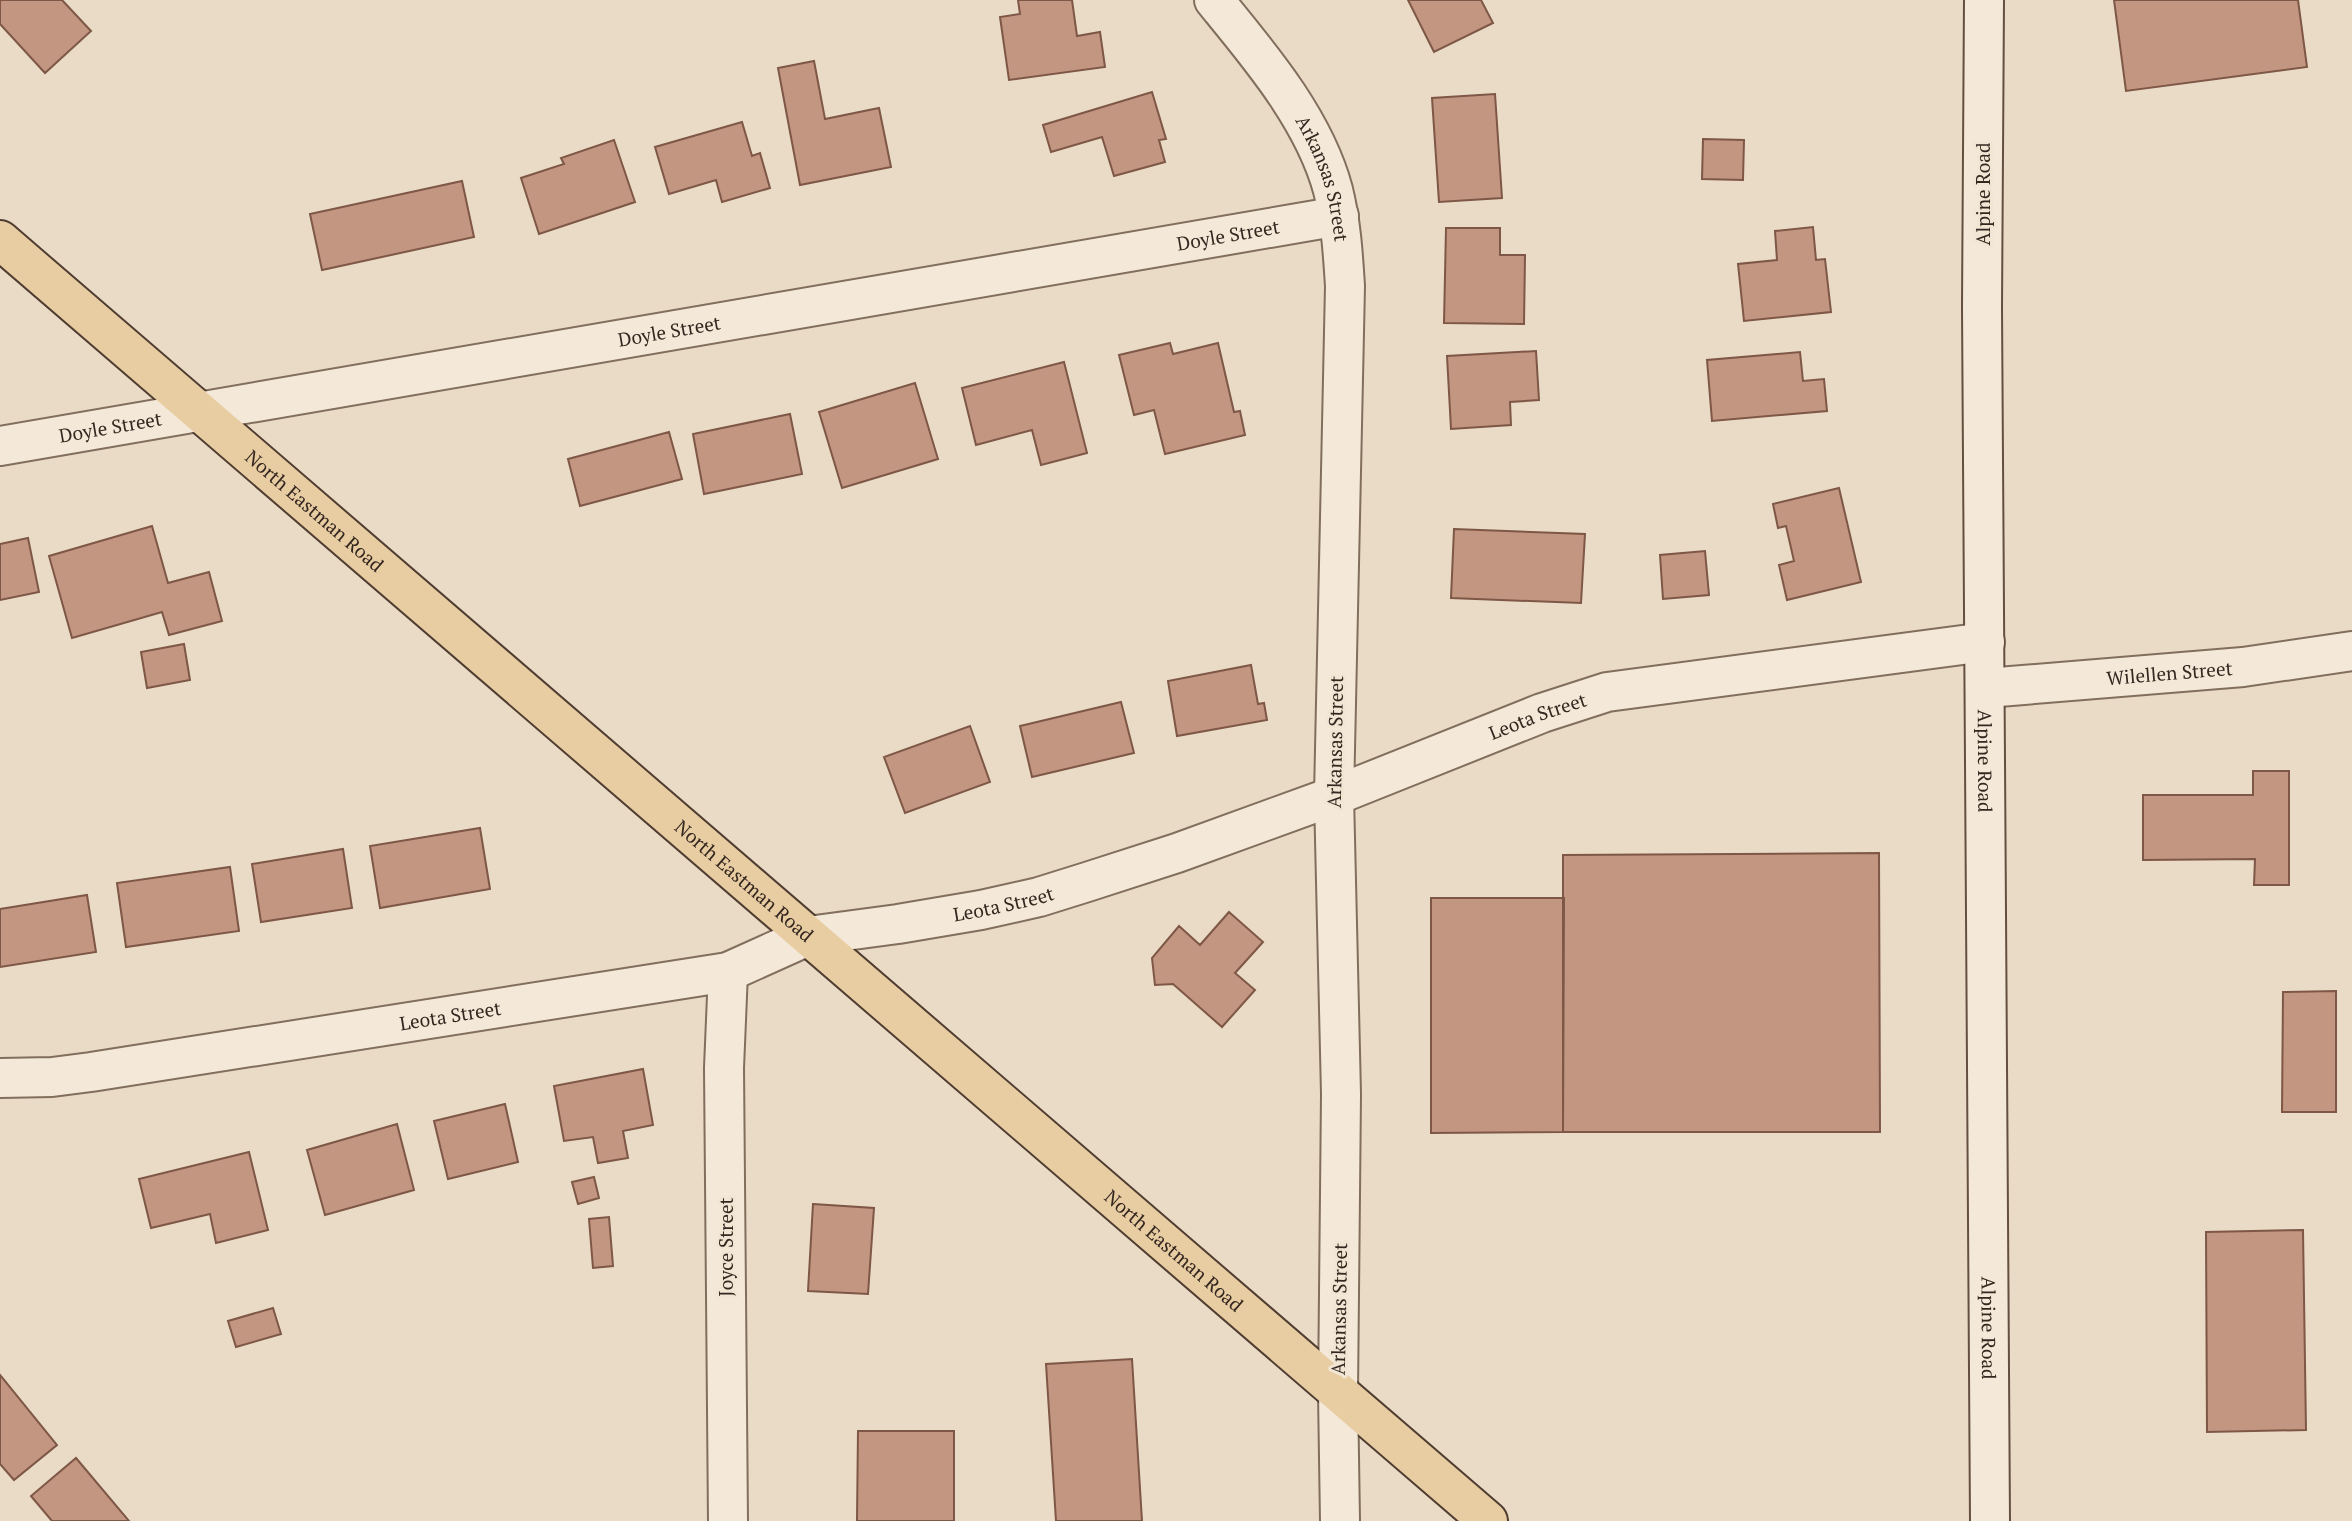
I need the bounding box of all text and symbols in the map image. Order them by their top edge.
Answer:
street label: Arkansas Street [1291,110,1355,243]
street label: Alpine Road [1970,142,1995,246]
street label: Doyle Street [1175,213,1281,256]
street label: Doyle Street [616,309,722,352]
street label: Doyle Street [57,405,164,448]
street label: North Eastman Road [240,444,390,577]
street label: Wilellen Street [2105,655,2233,690]
street label: Arkansas Street [1321,676,1348,808]
street label: Leota Street [1485,686,1590,745]
street label: Alpine Road [1973,709,1998,813]
street label: North Eastman Road [670,814,819,947]
street label: Leota Street [951,880,1057,926]
street label: Leota Street [398,995,503,1035]
street label: North Eastman Road [1100,1184,1249,1317]
street label: Joyce Street [713,1197,738,1297]
street label: Arkansas Street [1325,1243,1352,1375]
street label: Alpine Road [1976,1276,2002,1380]

